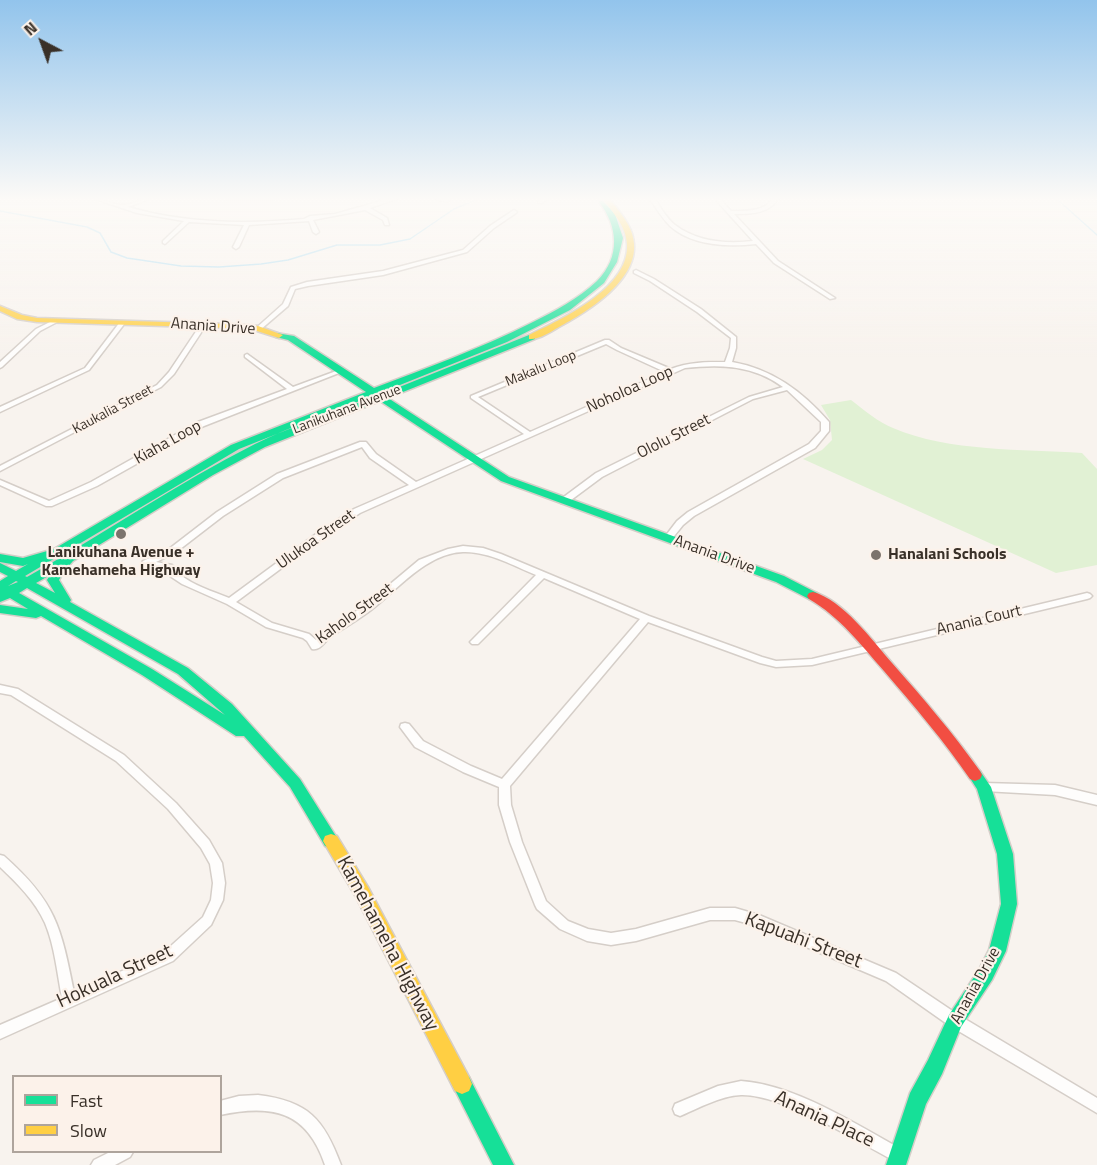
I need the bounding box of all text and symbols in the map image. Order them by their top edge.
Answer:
north arrow [12,12,72,72]
text: N [18,16,42,41]
street label: Anania Drive [170,314,256,340]
street label: Makalu Loop [503,347,579,391]
street label: Noholoa Loop [584,362,676,418]
street label: Kaukalia Street [70,382,156,438]
street label: Lanikuhana Avenue [291,382,403,438]
street label: Ololu Street [634,410,714,464]
street label: Kiaha Loop [131,417,205,469]
street label: Ulukoa Street [273,506,359,574]
marker: Lanikuhana Avenue + Kamehameha Highway [114,527,128,541]
street label: Anania Drive [671,531,757,579]
place label: Lanikuhana Avenue + Kamehameha Highway [41,543,201,581]
place label: Hanalani Schools [888,545,1007,565]
marker: Hanalani Schools [869,548,883,562]
street label: Kaholo Street [313,579,397,649]
street label: Anania Court [935,602,1023,640]
street label: Kamehameha Highway [331,853,443,1035]
street label: Kapuahi Street [741,908,865,974]
street label: Hokuala Street [53,940,177,1014]
street label: Anania Drive [947,944,1005,1028]
legend [12,1075,222,1153]
street label: Anania Place [770,1086,878,1154]
text: Fast [70,1087,103,1114]
text: Slow [70,1117,107,1144]

